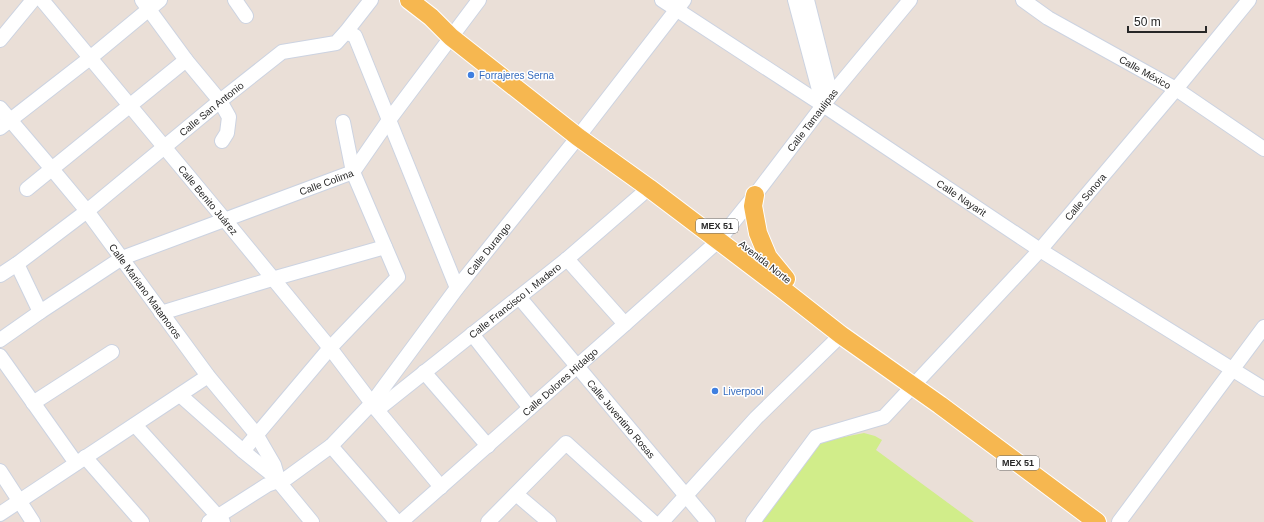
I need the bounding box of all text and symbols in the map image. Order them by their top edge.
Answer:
scale bar [1128,8,1206,34]
text: 50 m [1134,15,1161,29]
street label: Calle México [1118,53,1173,91]
marker: Forrajeres Serna [466,70,476,80]
place label: Forrajeres Serna [479,70,554,81]
street label: Calle San Antonio [177,79,246,138]
street label: Calle Tamaulipas [785,86,840,153]
street label: Calle Benito Juárez [176,163,240,237]
street label: Calle Colima [298,167,355,197]
street label: Calle Sonora [1062,171,1108,222]
street label: Calle Nayarit [935,177,989,218]
road number: MEX 51 [696,219,738,233]
street label: Calle Durango [464,220,513,277]
street label: Avenida Norte [737,238,794,286]
street label: Calle Mariano Matamoros [107,242,184,340]
street label: Calle Francisco I. Madero [467,260,563,340]
street label: Calle Dolores Hidalgo [520,345,600,418]
street label: Calle Juventino Rosas [585,377,658,460]
marker: Liverpool [710,386,720,396]
place label: Liverpool [723,386,764,397]
road number: MEX 51 [997,456,1039,470]

